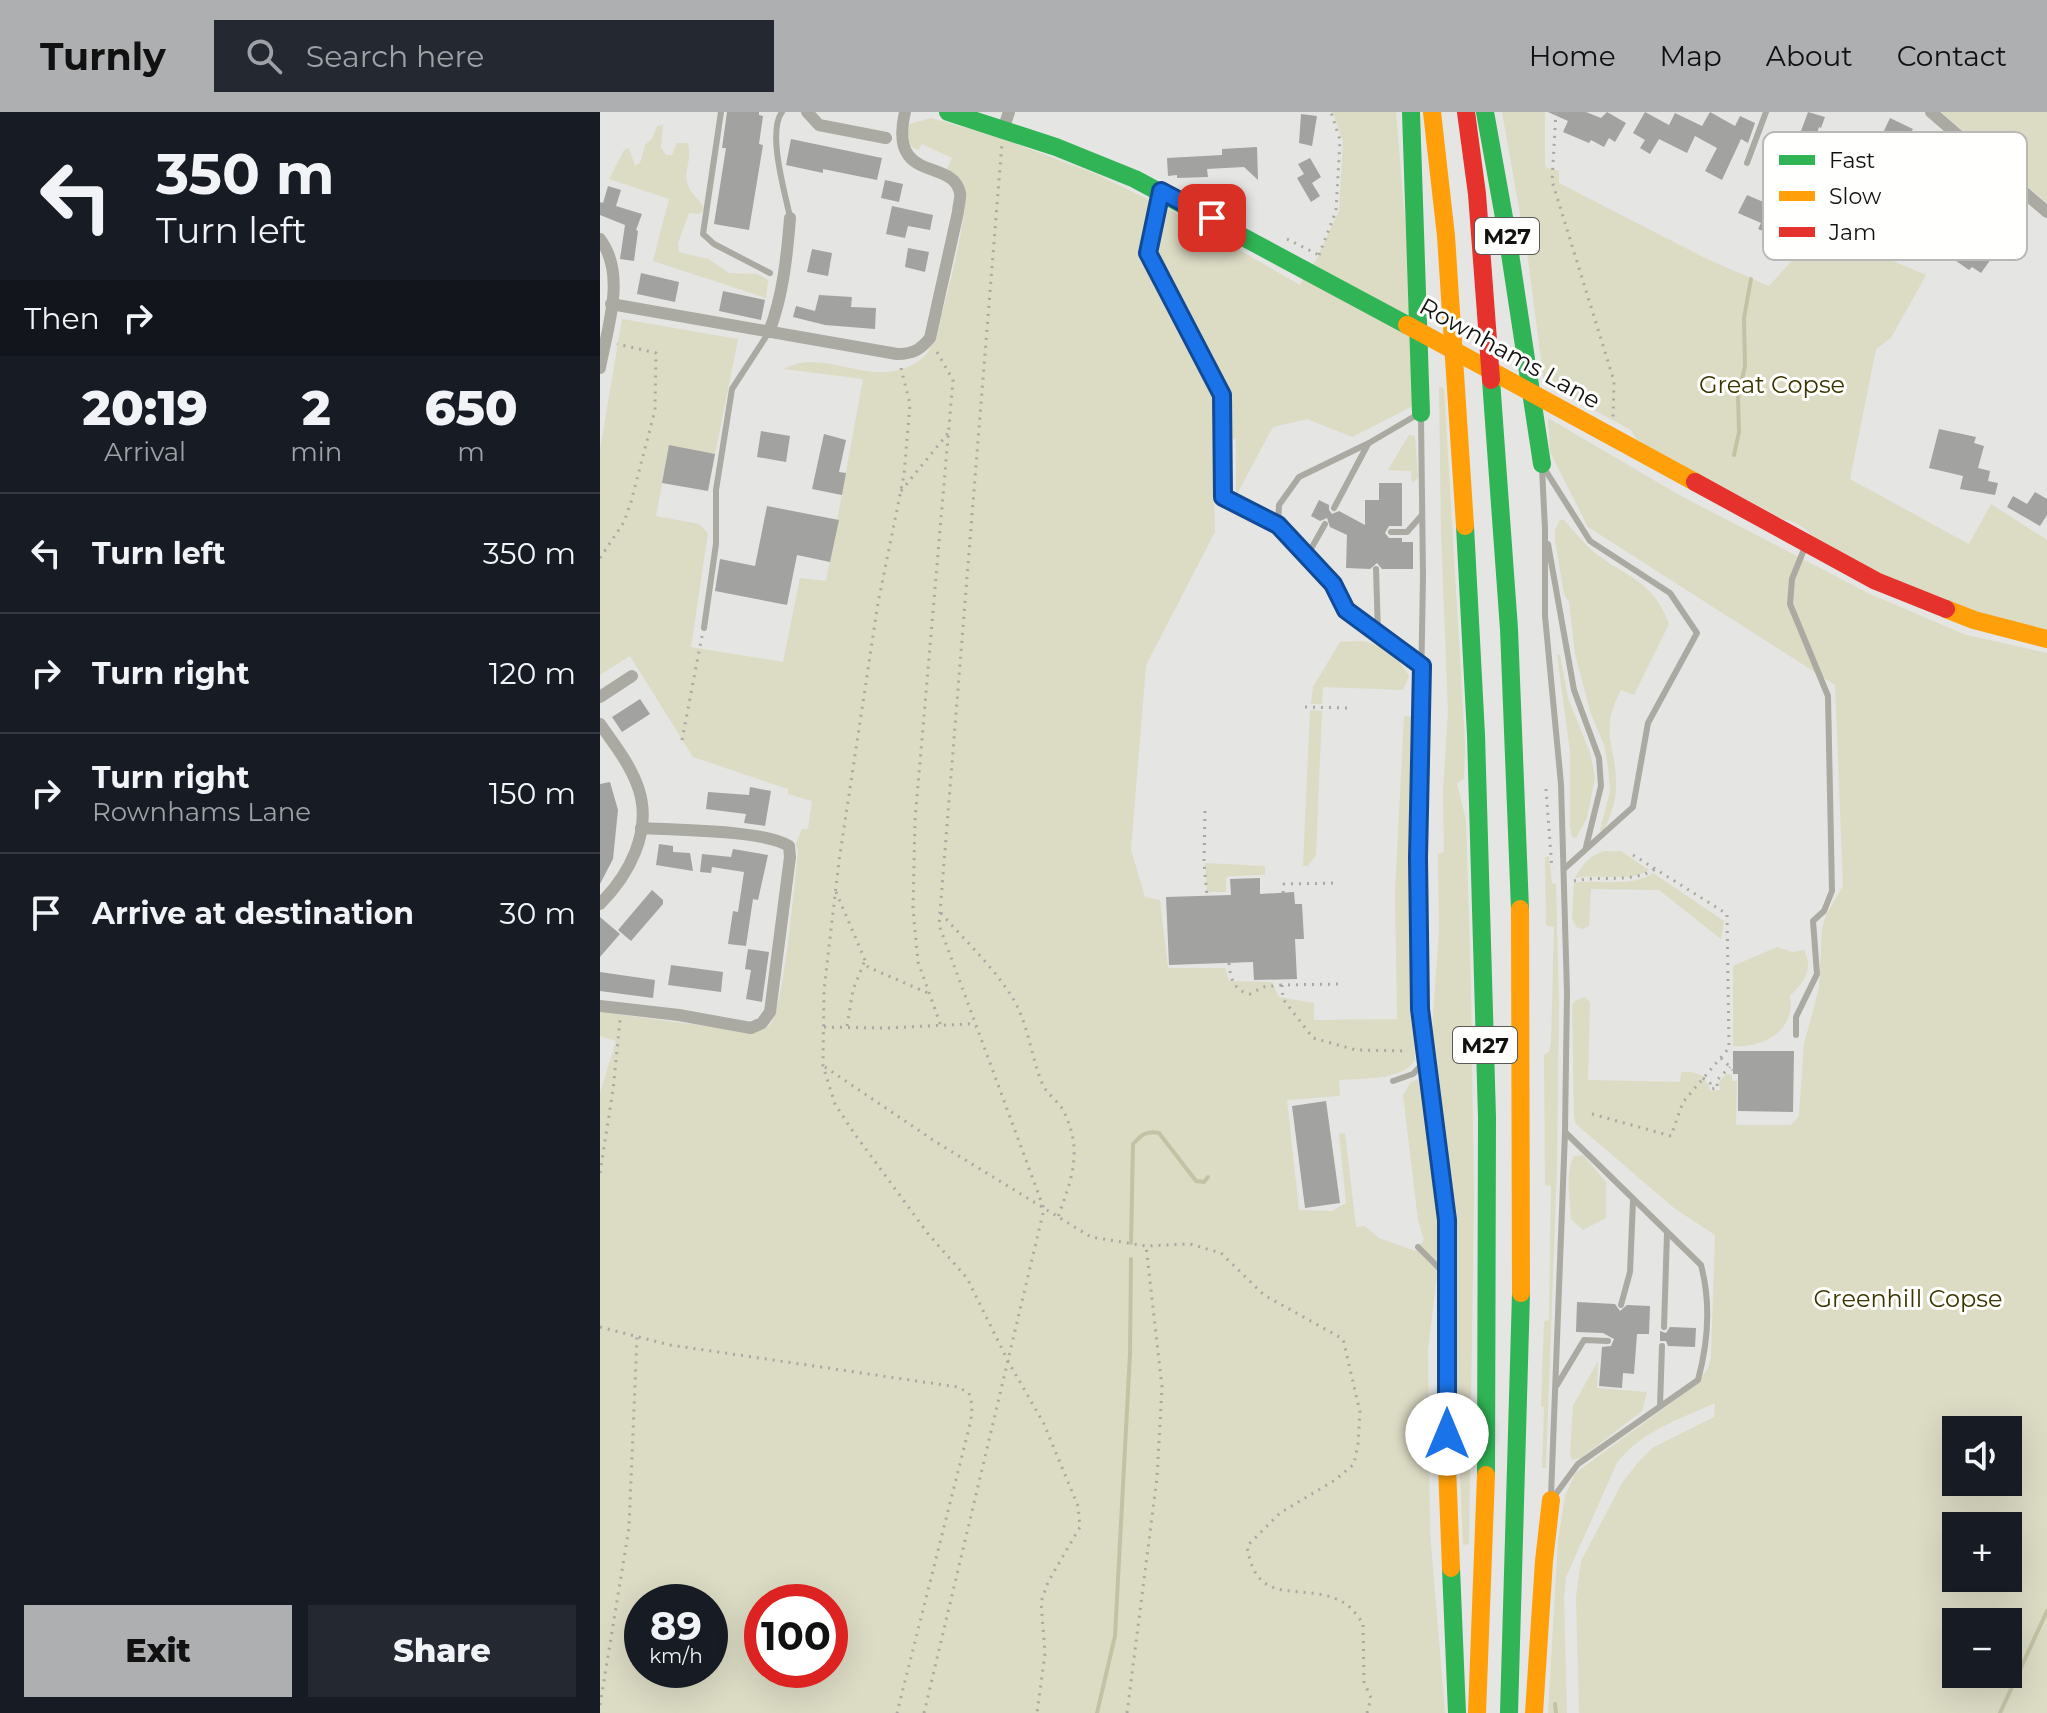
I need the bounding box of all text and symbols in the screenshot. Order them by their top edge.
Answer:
search box [214,20,774,92]
text: Turnly [40,33,166,80]
icon: search [242,34,286,78]
text: Search here [306,38,484,75]
text: Home [1529,39,1616,73]
text: Map [1660,39,1722,73]
text: About [1766,39,1853,73]
text: Contact [1897,39,2007,73]
legend [1763,132,2027,260]
text: 350 m [156,140,335,208]
icon: left [24,144,128,248]
text: Fast [1829,147,1875,174]
text: Slow [1829,183,1882,210]
pin [1178,184,1246,252]
icon: arrive [1190,196,1234,240]
text: Turn left [156,208,307,252]
road number: M27 [1475,218,1539,254]
text: Jam [1828,219,1876,246]
street label: Rownhams Lane [1415,291,1605,415]
icon: right [116,296,160,340]
text: Then [24,300,100,337]
park label: Great Copse [1699,370,1845,399]
text: 20:19 [82,379,208,437]
text: 2 [302,379,331,437]
text: 650 [425,379,518,437]
text: Arrival [104,436,186,468]
text: min [290,436,342,468]
text: m [457,436,485,468]
icon: left [24,531,68,575]
text: Turn left [92,535,225,572]
text: 350 m [483,535,576,572]
icon: right [24,651,68,695]
text: Turn right [92,655,249,692]
text: 120 m [489,655,576,692]
text: Turn right [92,759,249,796]
icon: right [24,771,68,815]
text: 150 m [489,775,576,812]
text: Rownhams Lane [92,796,311,828]
icon: arrive [24,891,68,935]
text: Arrive at destination [92,895,414,932]
text: 30 m [500,895,576,932]
road number: M27 [1453,1027,1517,1063]
park label: Greenhill Copse [1814,1284,2002,1313]
position arrow [1405,1392,1489,1476]
map controls [1942,1416,2022,1688]
button: sound [1942,1416,2022,1496]
button: + [1942,1512,2022,1592]
speed limit sign: 100 [744,1584,848,1688]
text: 89 [650,1601,702,1650]
button: Exit [24,1605,292,1697]
button: Share [308,1605,576,1697]
button: − [1942,1608,2022,1688]
text: km/h [649,1644,703,1668]

